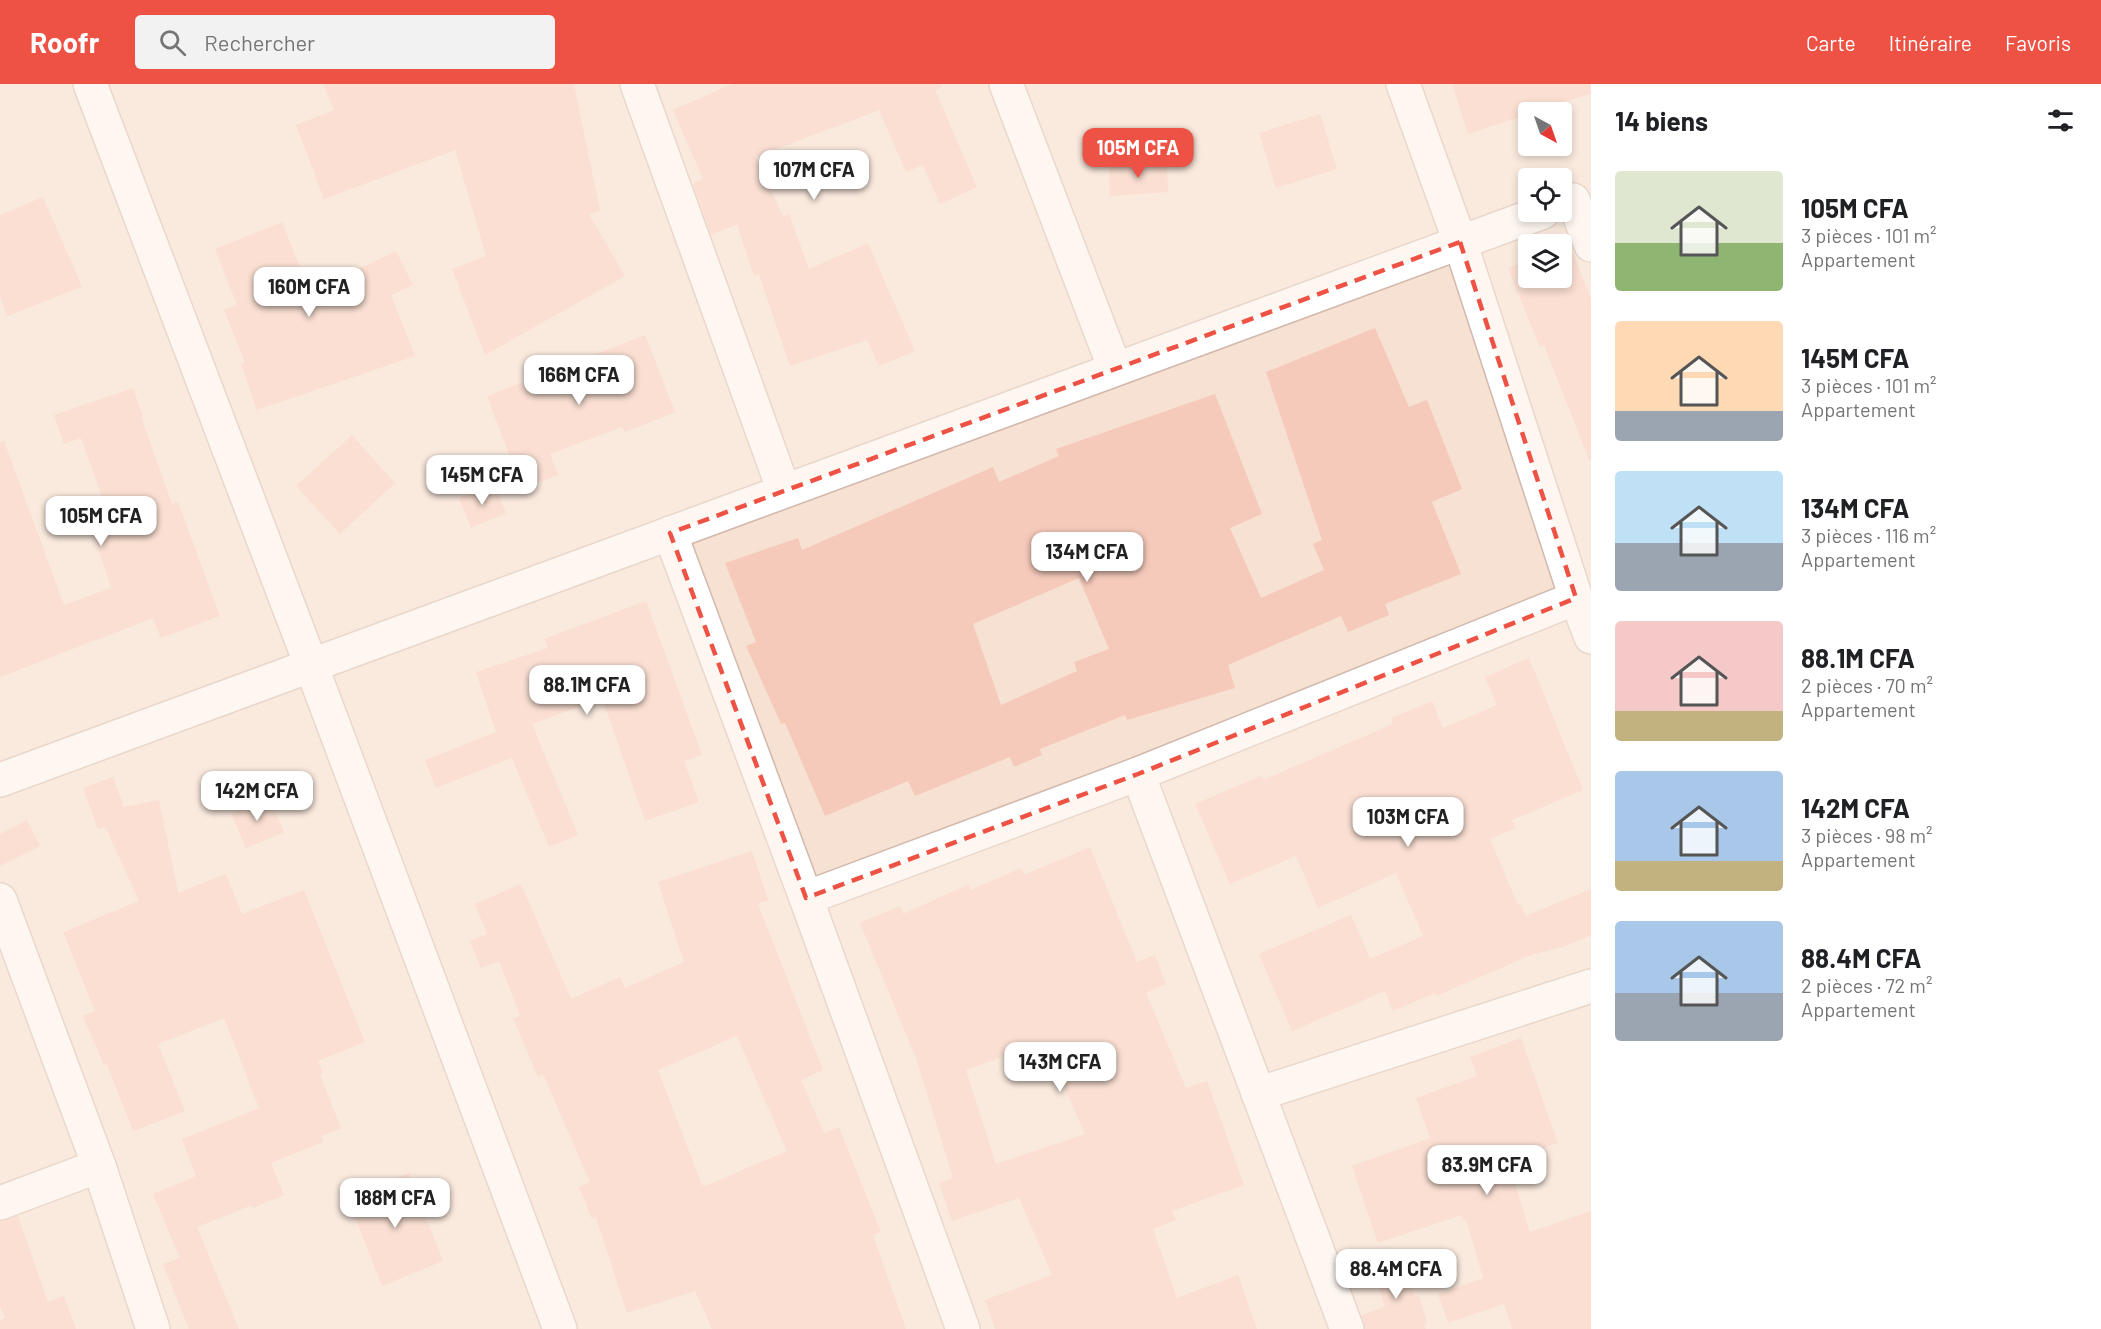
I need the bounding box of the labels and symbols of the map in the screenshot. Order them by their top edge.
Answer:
north arrow [1518,102,1572,156]
pin: 105M CFA [1076,128,1200,179]
pin: 107M CFA [752,150,876,201]
pin: 160M CFA [247,267,371,318]
pin: 166M CFA [517,355,641,406]
pin: 145M CFA [420,455,544,506]
pin: 105M CFA [39,496,163,547]
pin: 134M CFA [1025,532,1149,583]
pin: 88.1M CFA [518,665,656,716]
pin: 142M CFA [195,771,319,822]
pin: 103M CFA [1346,797,1470,848]
pin: 143M CFA [998,1042,1122,1093]
pin: 83.9M CFA [1418,1145,1556,1196]
pin: 188M CFA [333,1178,457,1229]
pin: 88.4M CFA [1327,1249,1465,1300]

